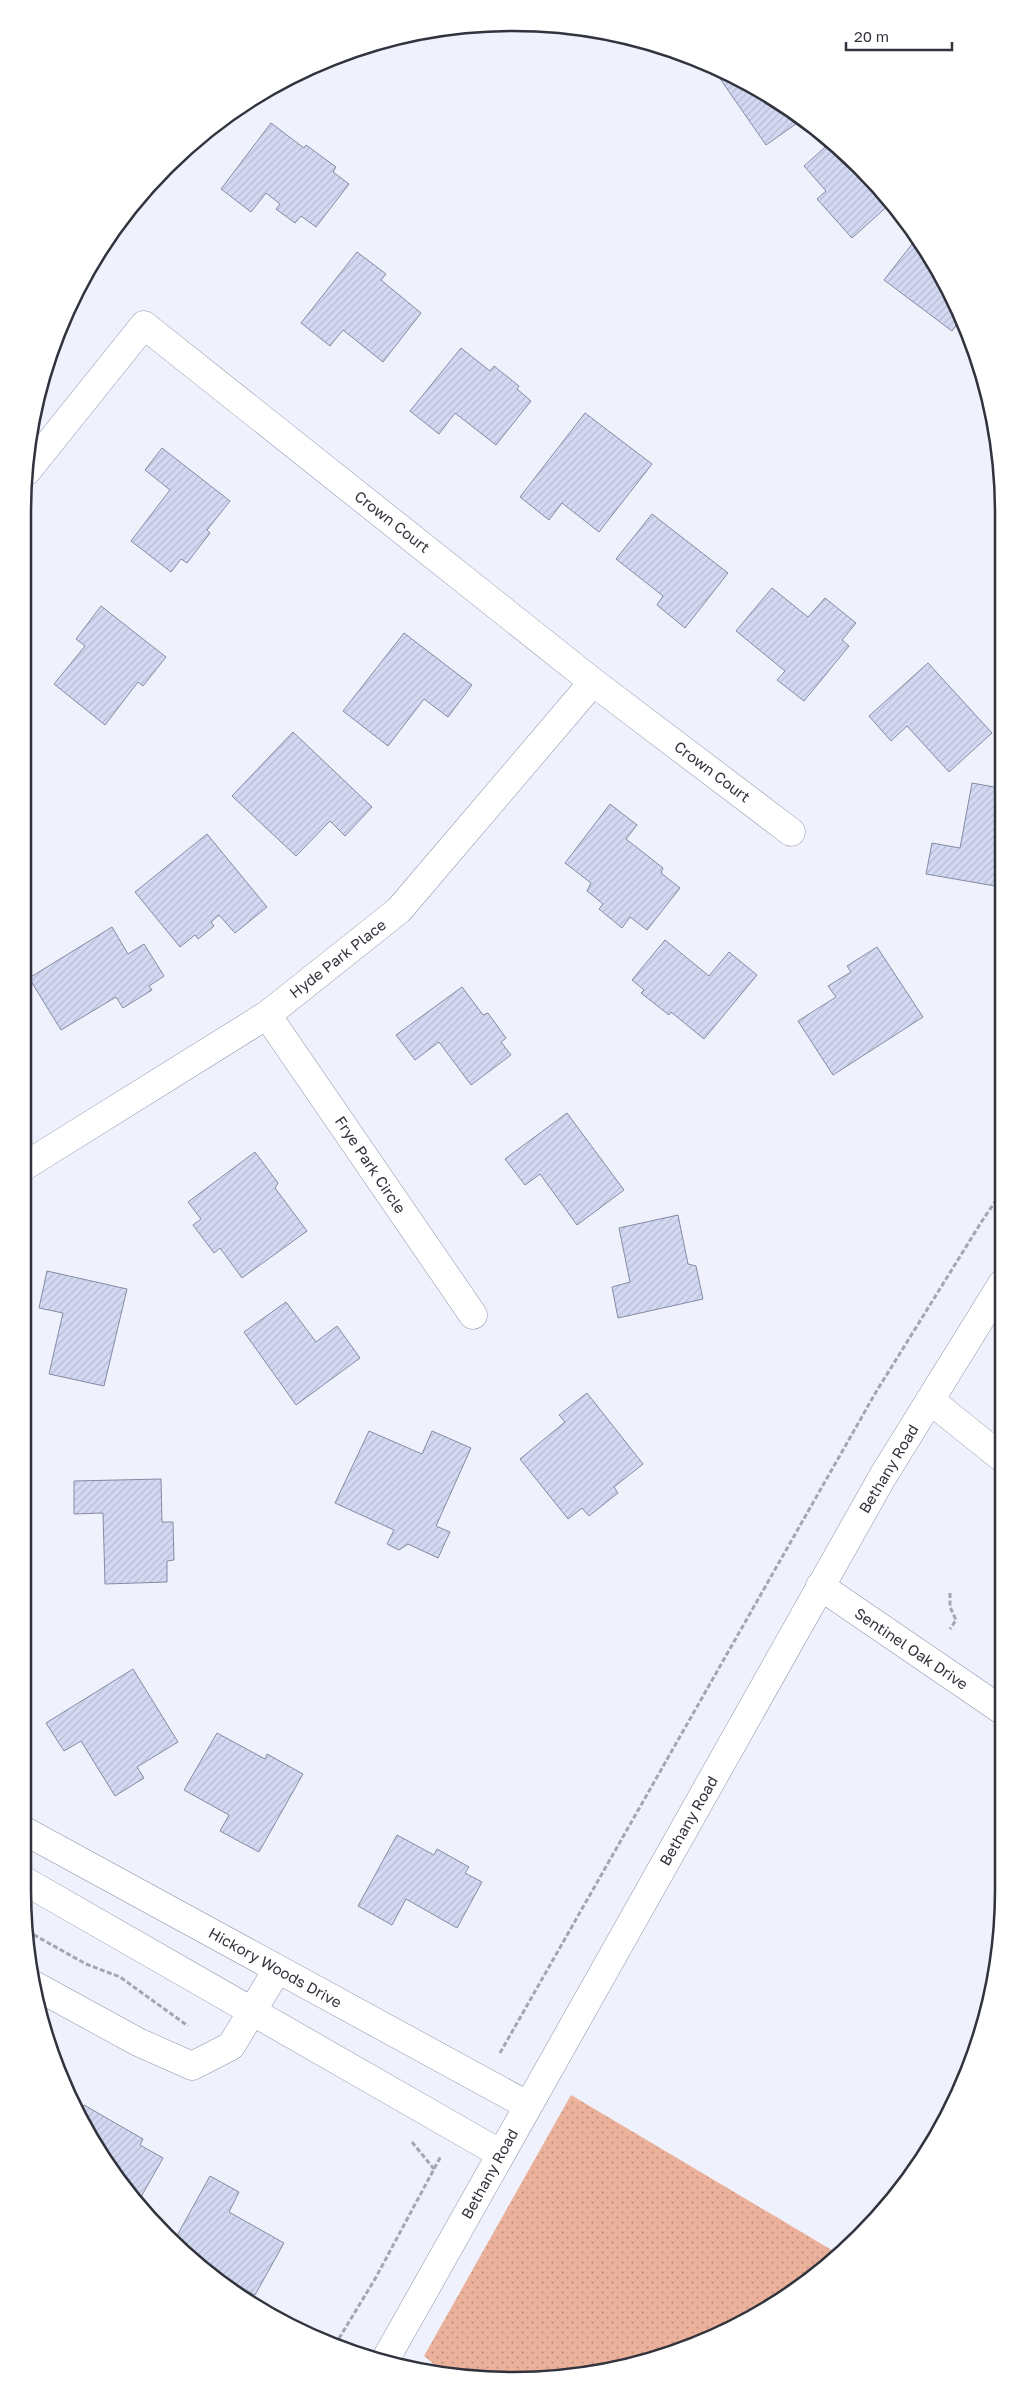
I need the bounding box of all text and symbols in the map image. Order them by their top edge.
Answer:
scale bar [846,20,952,52]
text: 20 m [854,27,889,45]
street label: Crown Court [351,486,434,556]
street label: Crown Court [671,737,754,806]
street label: Hyde Park Place [286,915,389,1001]
street label: Frye Park Circle [332,1112,410,1217]
street label: Bethany Road [855,1421,922,1516]
street label: Sentinel Oak Drive [851,1604,972,1693]
street label: Bethany Road [655,1773,721,1868]
street label: Hickory Woods Drive [206,1923,345,2011]
street label: Bethany Road [457,2125,521,2222]

